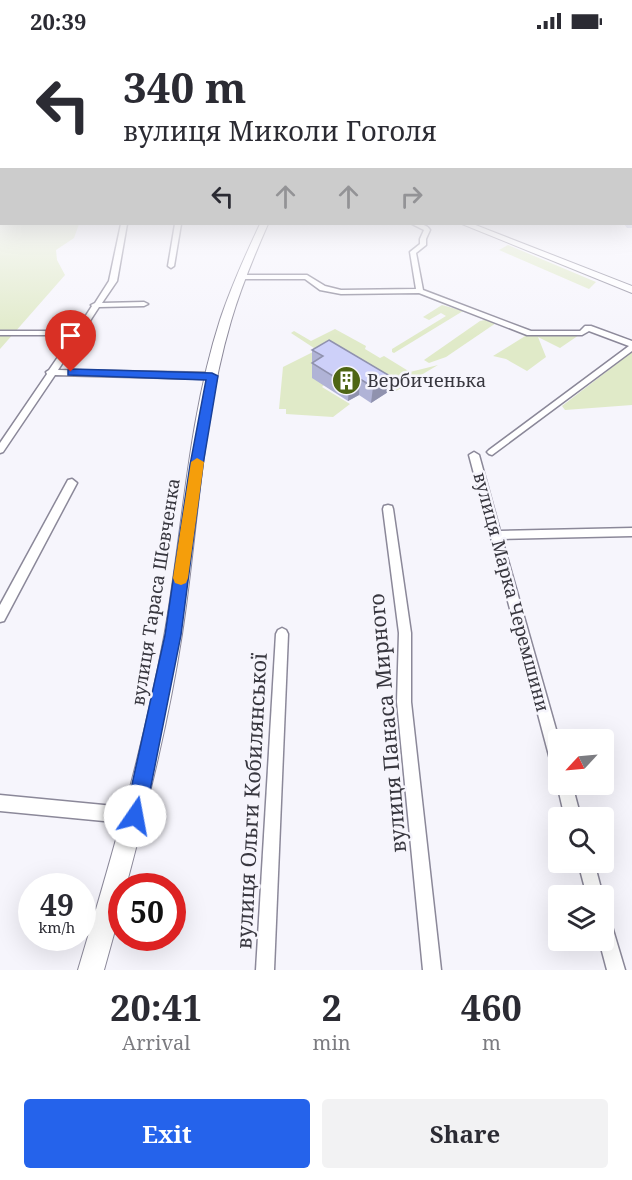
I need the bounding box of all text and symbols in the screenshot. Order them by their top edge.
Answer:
text: 20:39 [30,6,86,36]
text: 340 m [123,58,247,115]
icon: left [24,66,102,144]
text: вулиця Миколи Гоголя [123,112,437,149]
icon: left [206,180,239,213]
icon: ahead [269,180,302,213]
icon: ahead [332,180,365,213]
icon: right [395,180,428,213]
pin [45,310,96,372]
icon: arrive [54,319,87,352]
building icon: Вербиченька [330,365,362,397]
place label: Вербиченька [367,368,486,392]
street label: вулиця Марка Черемшини [468,469,556,714]
street label: вулиця Тараса Шевченка [125,476,185,707]
street label: вулиця Панаса Мирного [362,592,412,854]
street label: вулиця Ольги Кобилянської [229,652,273,950]
north arrow [548,729,614,795]
map controls [548,729,614,951]
position arrow [103,784,167,848]
button: search [548,807,614,873]
speed limit sign: 50 [108,873,186,951]
text: 49 [40,884,74,925]
button: layers [548,885,614,951]
text: km/h [39,917,75,937]
text: 20:41 [110,983,202,1032]
text: 2 [321,983,342,1032]
text: 460 [461,983,522,1032]
text: Arrival [122,1029,190,1056]
text: min [313,1029,351,1056]
text: m [482,1029,501,1056]
button: Exit [24,1099,310,1168]
button: Share [322,1099,608,1168]

